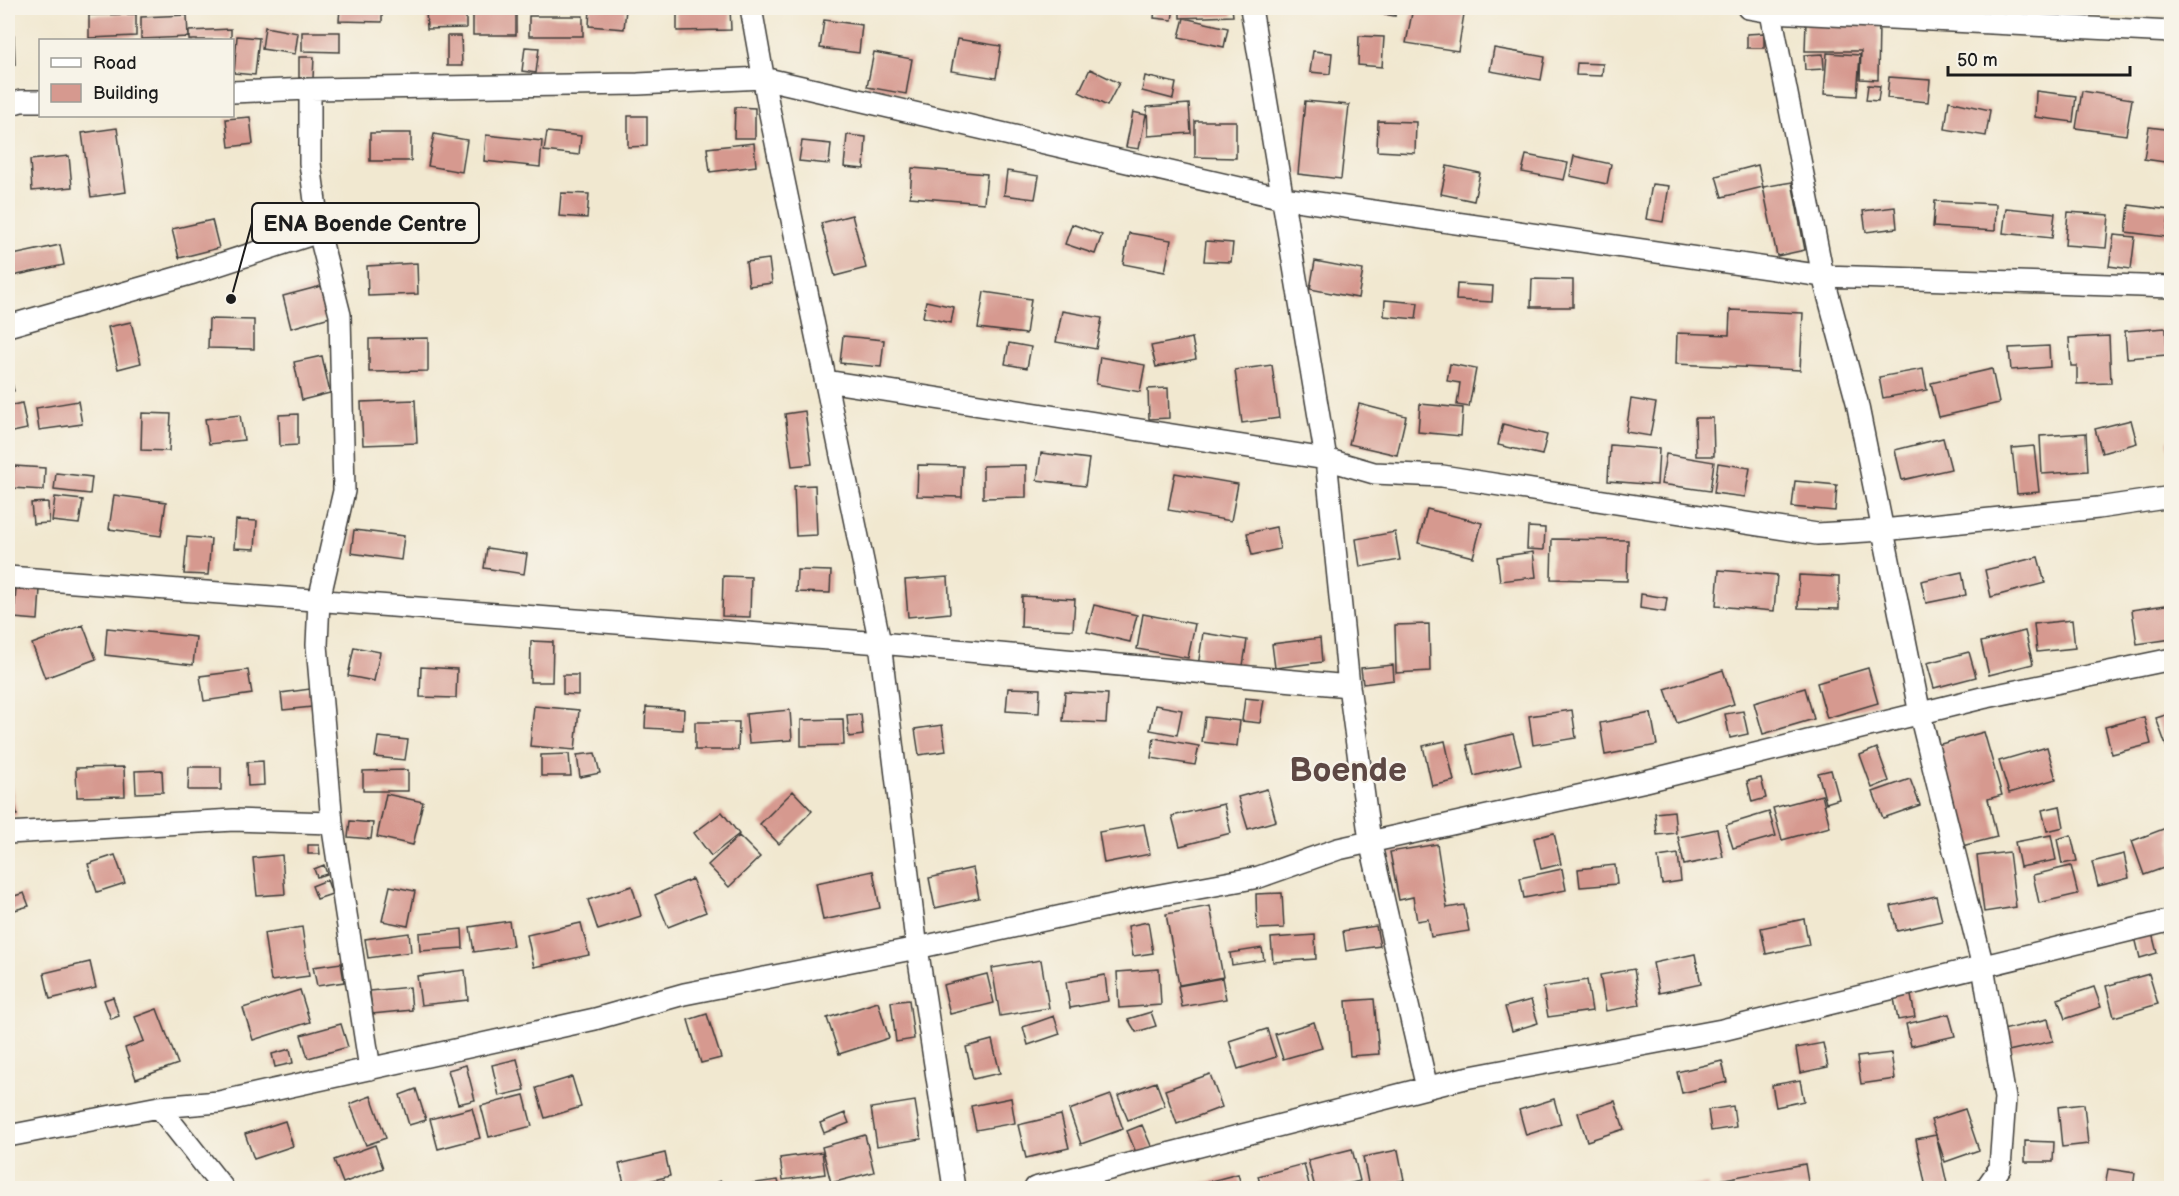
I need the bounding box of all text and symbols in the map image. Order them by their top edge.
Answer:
legend [39,39,234,117]
scale bar [1948,39,2130,77]
text: 50 m [1957,50,1998,71]
text: Road [93,53,137,74]
text: Building [93,83,159,104]
callout: ENA Boende Centre [252,203,479,243]
text: ENA Boende Centre [263,211,467,238]
district label: Boende [1289,751,1407,791]

